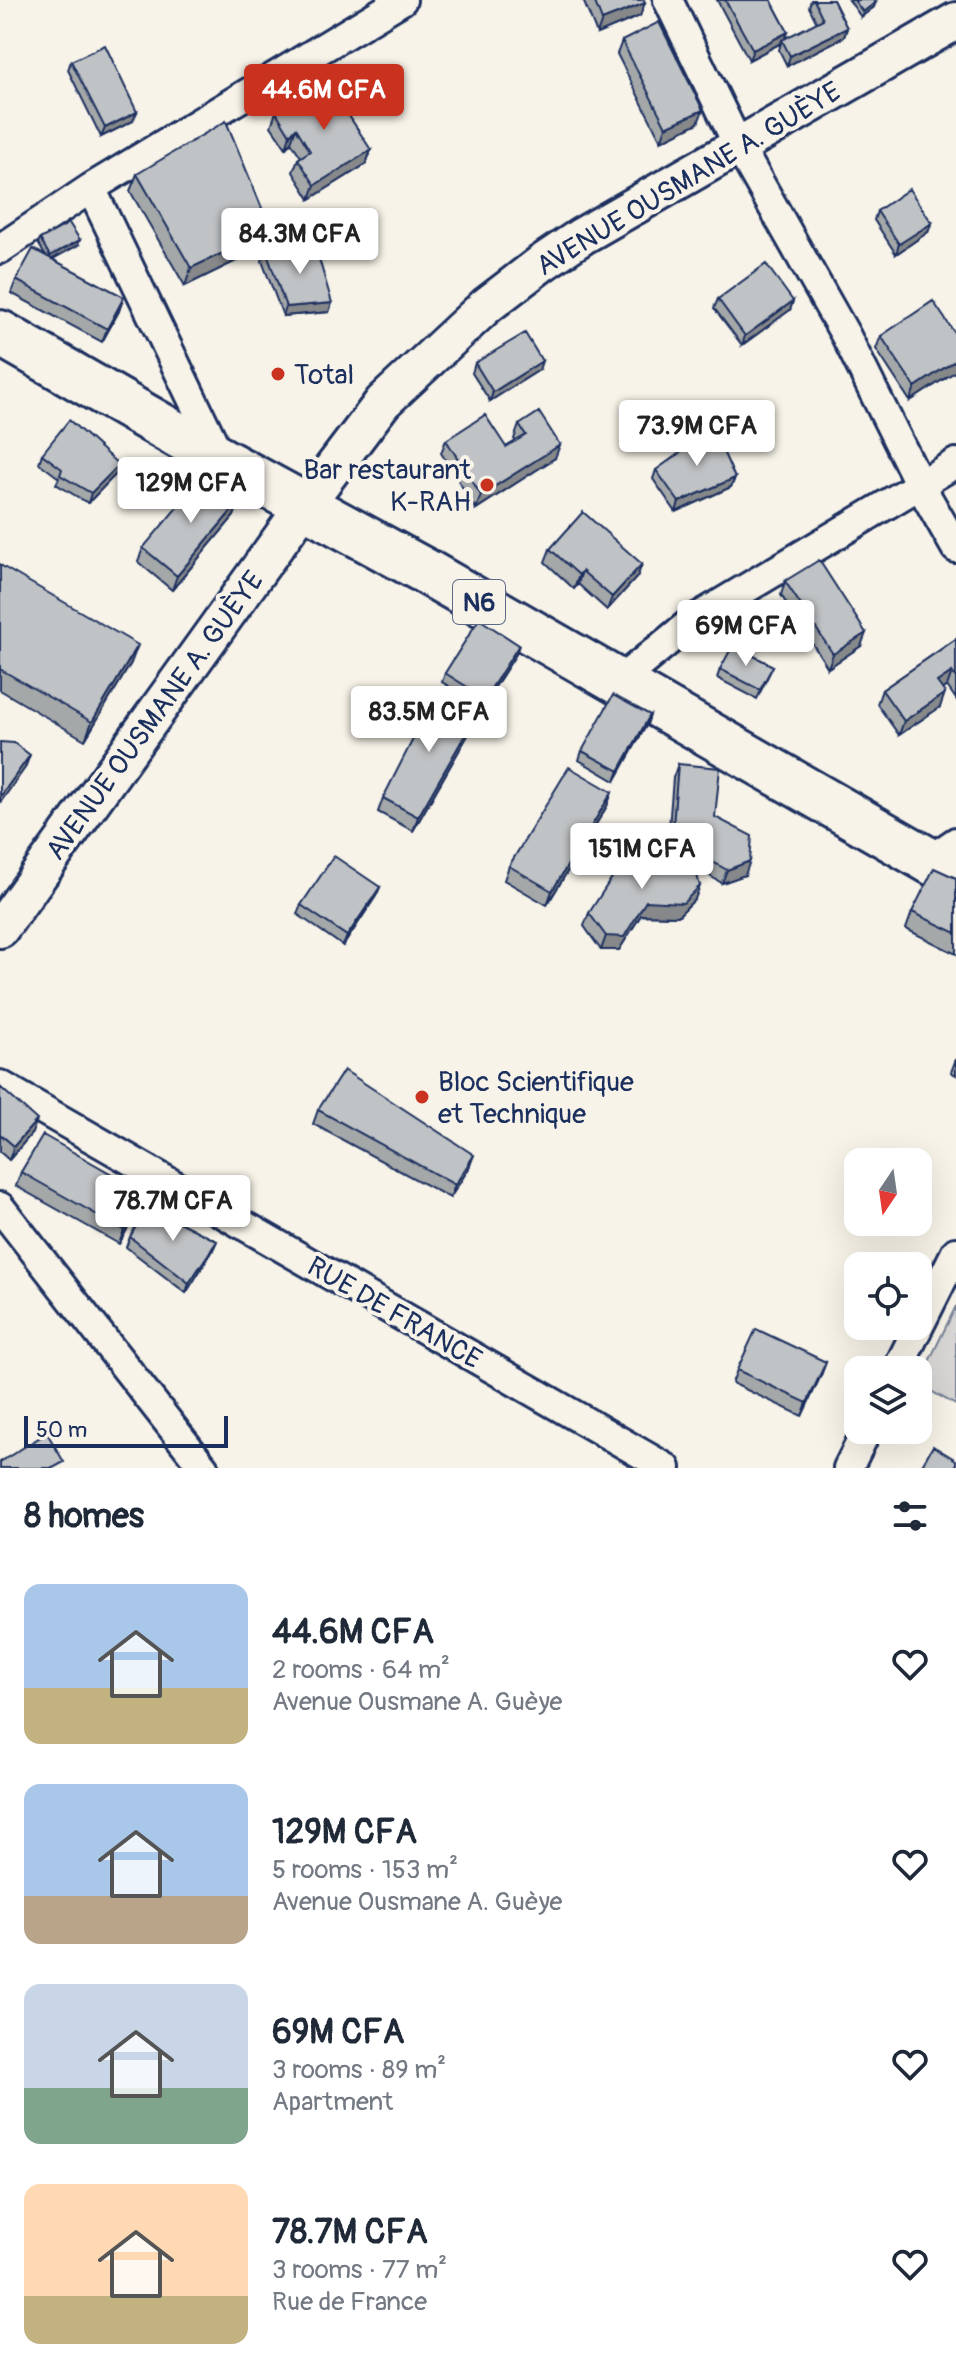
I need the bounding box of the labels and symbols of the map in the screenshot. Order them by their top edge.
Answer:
pin: 44.6M CFA [232,64,416,132]
street label: AVENUE OUSMANE A. GUÈYE [530,74,847,284]
pin: 84.3M CFA [208,208,392,276]
place label: Total [294,358,354,393]
marker: Total [269,365,287,383]
pin: 73.9M CFA [605,400,789,468]
place label: Bar restaurant K-RAH [303,453,472,520]
pin: 129M CFA [108,457,274,525]
marker: Bar restaurant K-RAH [478,476,496,494]
street label: AVENUE OUSMANE A. GUÈYE [38,564,272,867]
road number: N6 [453,580,505,624]
pin: 69M CFA [672,600,820,668]
pin: 83.5M CFA [337,686,521,754]
pin: 151M CFA [559,823,725,891]
place label: Bloc Scientifique et Technique [438,1065,634,1132]
marker: Bloc Scientifique et Technique [413,1088,431,1106]
north arrow [844,1148,932,1236]
pin: 78.7M CFA [81,1175,265,1243]
street label: RUE DE FRANCE [301,1249,488,1377]
scale bar [24,1412,228,1448]

